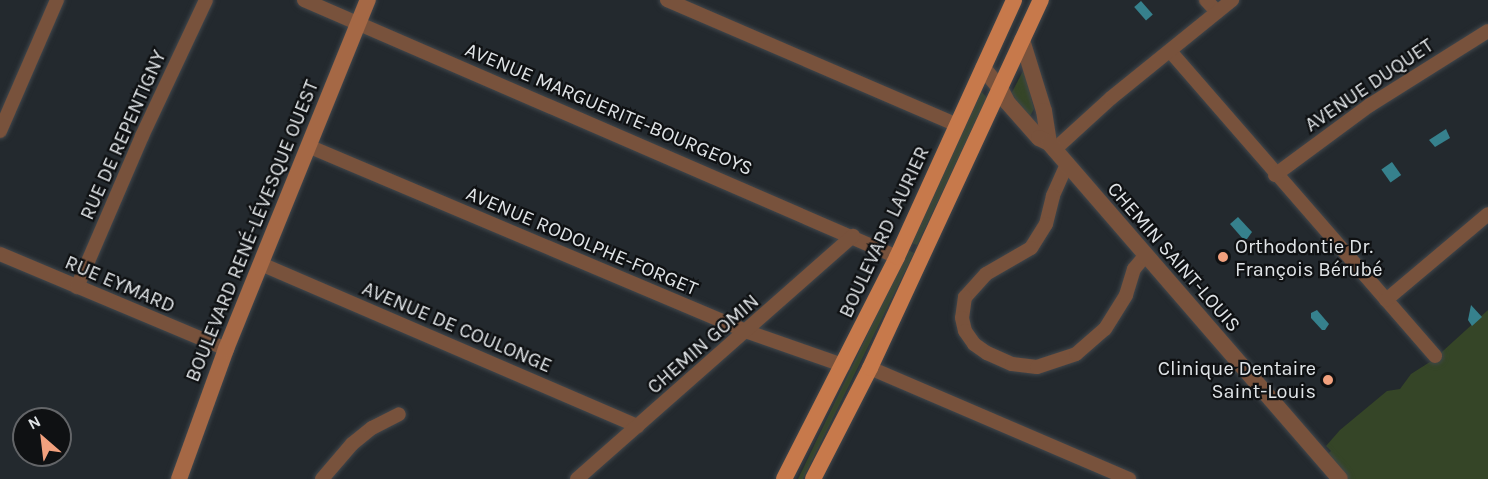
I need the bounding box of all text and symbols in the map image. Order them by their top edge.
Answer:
street label: AVENUE DUQUET [1300,33,1438,137]
street label: AVENUE MARGUERITE-BOURGEOYS [462,37,756,181]
street label: RUE DE REPENTIGNY [75,46,171,224]
street label: BOULEVARD RENÉ-LÉVESQUE OUEST [180,77,324,385]
street label: BOULEVARD LAURIER [834,142,934,322]
street label: CHEMIN SAINT-LOUIS [1102,177,1246,337]
street label: AVENUE RODOLPHE-FORGET [463,181,701,301]
place label: Orthodontie Dr. François Bérubé [1235,234,1382,281]
street label: RUE EYMARD [61,250,179,318]
marker: Orthodontie Dr. François Bérubé [1216,250,1230,264]
street label: AVENUE DE COULONGE [359,276,555,378]
street label: CHEMIN GOMIN [642,289,764,399]
place label: Clinique Dentaire Saint-Louis [1158,356,1316,403]
marker: Clinique Dentaire Saint-Louis [1321,373,1335,387]
north arrow [12,407,72,467]
text: N [25,411,44,434]

